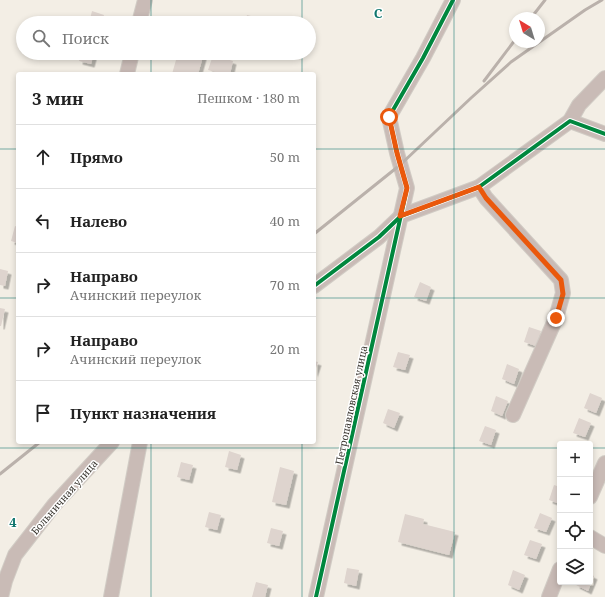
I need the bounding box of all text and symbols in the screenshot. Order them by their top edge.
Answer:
text: C [374,4,383,22]
north arrow [509,12,545,48]
search box [16,16,316,60]
icon: search [30,27,52,49]
text: Поиск [62,28,109,48]
text: 3 мин [32,87,84,110]
text: Пешком · 180 m [197,89,300,107]
route start [380,108,398,126]
icon: ahead [32,146,54,168]
text: Прямо [70,147,123,167]
text: 50 m [270,148,300,166]
icon: left [32,210,54,232]
text: Налево [70,211,127,231]
text: 40 m [270,212,300,230]
text: Направо [70,266,138,286]
icon: right [32,274,54,296]
text: 70 m [270,276,300,294]
text: Ачинский переулок [70,286,201,304]
route end [547,309,565,327]
text: Направо [70,330,138,350]
icon: right [32,338,54,360]
text: 20 m [270,340,300,358]
street label: Петропавловская улица [332,344,371,466]
text: Ачинский переулок [70,350,201,368]
icon: arrive [32,402,54,424]
text: Пункт назначения [70,403,216,423]
map controls [557,441,593,585]
button: + [557,441,593,477]
street label: Больничная улица [28,456,101,537]
button: − [557,477,593,513]
text: 4 [9,513,17,531]
button: locate [557,513,593,549]
button: layers [557,549,593,585]

